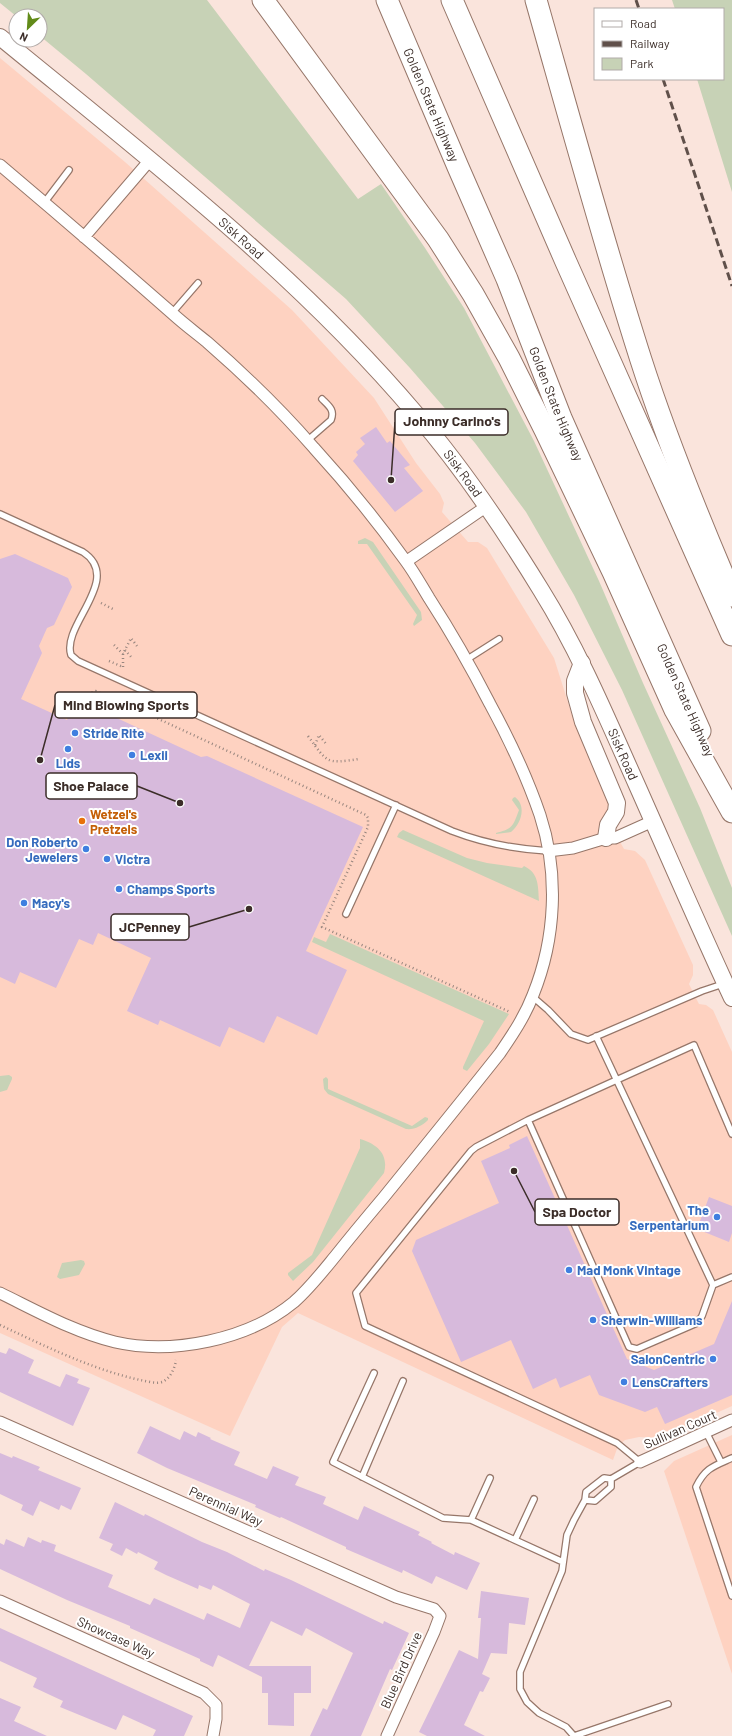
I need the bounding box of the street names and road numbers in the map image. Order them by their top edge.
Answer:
street label: Golden State Highway [400,46,463,164]
street label: Sisk Road [215,214,267,262]
street label: Golden State Highway [526,344,587,464]
street label: Sisk Road [440,446,486,500]
street label: Golden State Highway [654,641,718,759]
street label: Sisk Road [605,726,642,783]
street label: Sullivan Court [641,1406,719,1452]
street label: Perennial Way [187,1483,265,1529]
street label: Showcase Way [75,1613,157,1661]
street label: Blue Bird Drive [377,1629,425,1711]

